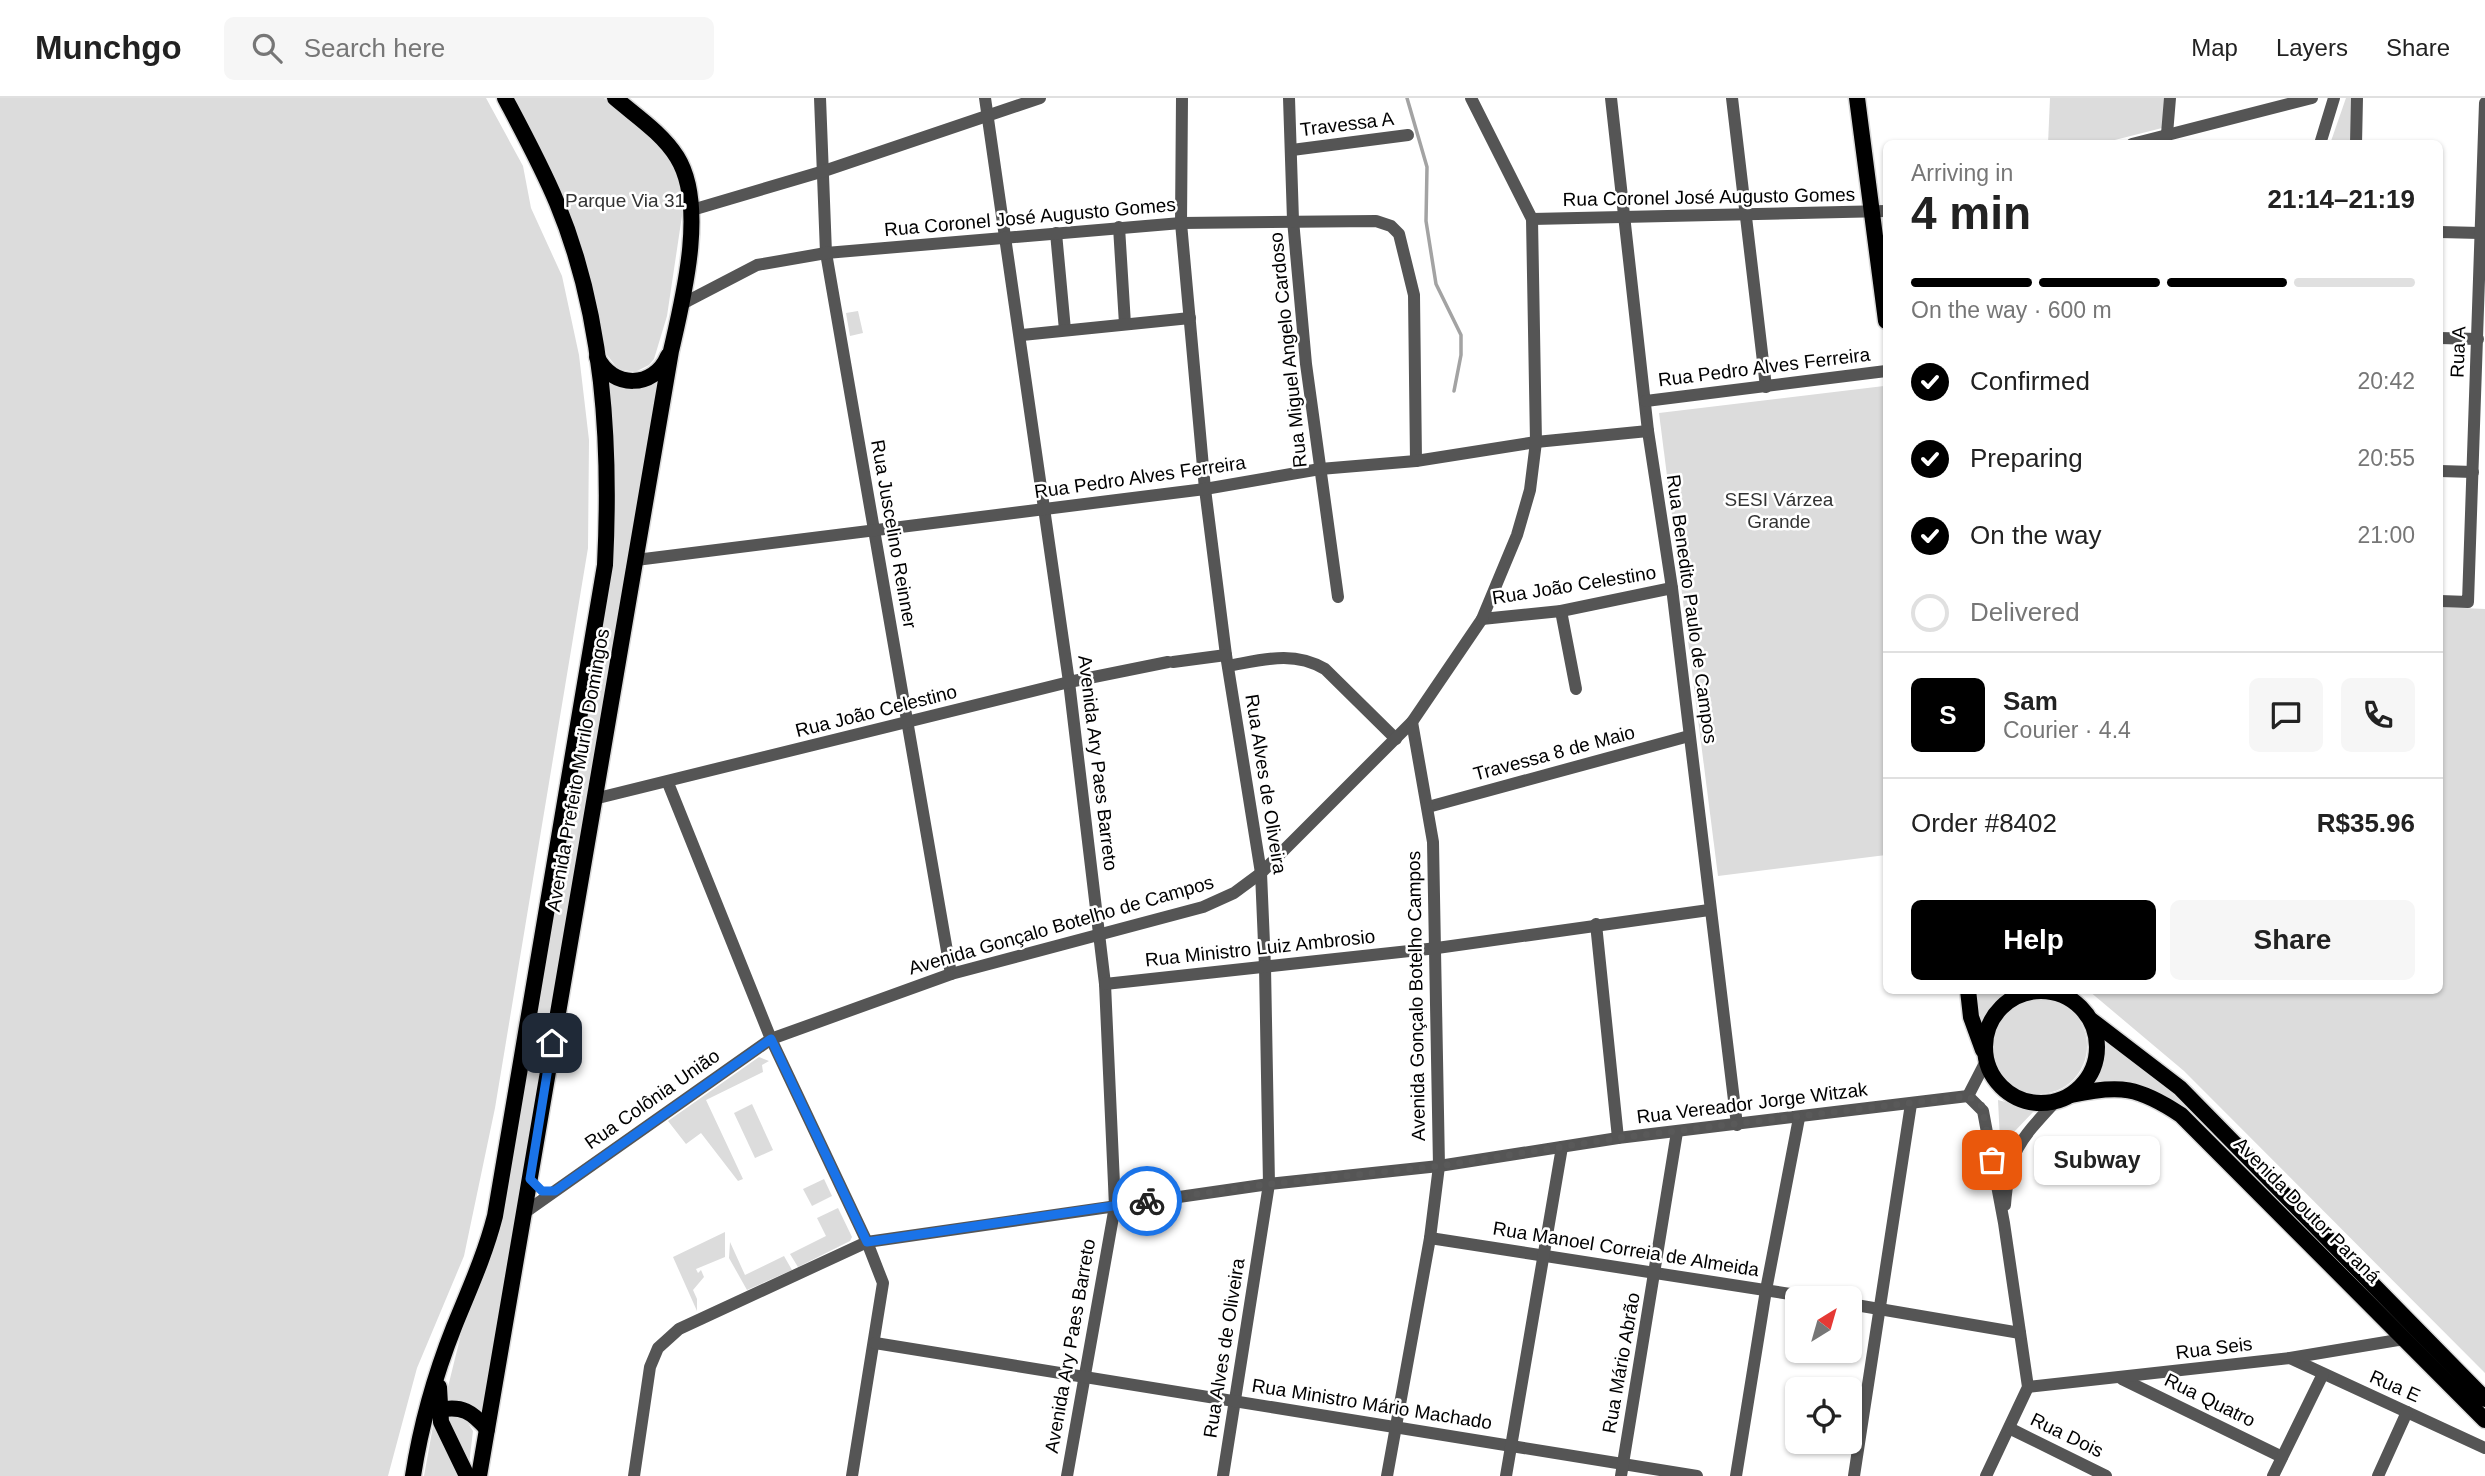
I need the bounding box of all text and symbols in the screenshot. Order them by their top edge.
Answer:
search box [224,17,714,80]
text: Munchgo [35,29,182,66]
icon: search [248,29,286,67]
text: Search here [304,33,445,63]
text: Map [2191,34,2238,61]
text: Layers [2276,34,2348,61]
text: Share [2386,34,2450,61]
street label: Travessa A [1299,108,1395,140]
text: Arriving in [1911,160,2013,186]
street label: Rua Coronel José Augusto Gomes [1563,184,1855,210]
text: 21:14–21:19 [2268,184,2415,214]
text: 4 min [1911,187,2031,239]
park label: Parque Via 31 [565,190,685,211]
street label: Rua Coronel José Augusto Gomes [883,194,1177,240]
street label: Rua Miguel Angelo Cardoso [1265,231,1311,469]
text: On the way · 600 m [1911,297,2112,323]
street label: Rua A [2447,325,2469,378]
street label: Rua Pedro Alves Ferreira [1657,344,1872,390]
icon: check [1911,363,1949,401]
text: Confirmed [1970,366,2090,396]
text: 20:42 [2357,368,2415,394]
street label: Rua Juscelino Reinner [867,438,921,631]
icon: check [1911,440,1949,478]
text: Preparing [1970,443,2083,473]
text: 20:55 [2357,445,2415,471]
street label: Rua Pedro Alves Ferreira [1033,452,1248,502]
street label: Rua Benedito Paulo de Campos [1663,473,1721,745]
park label: SESI Várzea Grande [1725,489,1834,532]
icon: check [1911,517,1949,555]
text: On the way [1970,520,2102,550]
text: 21:00 [2357,522,2415,548]
street label: Rua João Celestino [1490,562,1658,608]
text: Delivered [1970,597,2080,627]
street label: Avenida Prefeito Murilo Domingos [543,627,613,913]
street label: Avenida Ary Paes Barreto [1074,654,1122,872]
button: chat [2249,678,2323,752]
button: phone [2341,678,2415,752]
street label: Rua João Celestino [793,681,959,741]
text: Sam [2003,686,2058,716]
street label: Rua Alves de Oliveira [1241,693,1291,876]
text: S [1939,700,1957,730]
text: Courier · 4.4 [2003,717,2131,743]
street label: Travessa 8 de Maio [1471,721,1637,785]
text: Order #8402 [1911,808,2057,838]
text: R$35.96 [2317,808,2415,838]
street label: Avenida Gonçalo Botelho Campos [1403,851,1429,1141]
street label: Avenida Gonçalo Botelho de Campos [906,871,1216,979]
button: Help [1911,900,2156,980]
button: Share [2170,900,2415,980]
street label: Rua Ministro Luiz Ambrosio [1144,925,1376,971]
pin [522,1013,582,1073]
icon: home [533,1024,571,1062]
street label: Rua Colônia União [581,1045,723,1153]
street label: Rua Vereador Jorge Witzak [1635,1078,1869,1128]
pin [1962,1130,2022,1190]
street label: Avenida Doutor Paraná [2230,1133,2384,1287]
callout: Subway [2034,1136,2160,1184]
icon: bag [1973,1141,2011,1179]
text: Subway [2054,1147,2140,1173]
courier [1112,1166,1182,1236]
icon: bike [1128,1182,1166,1220]
street label: Rua Manoel Correia de Almeida [1491,1218,1761,1281]
street label: Avenida Ary Paes Barreto [1041,1237,1099,1455]
street label: Rua Alves de Oliveira [1199,1256,1249,1439]
north arrow [1785,1286,1862,1363]
map controls [1785,1286,1862,1454]
street label: Rua Mário Abrão [1598,1291,1644,1435]
street label: Rua Seis [2174,1333,2254,1363]
street label: Rua E [2367,1366,2423,1406]
street label: Rua Quatro [2161,1369,2259,1431]
street label: Rua Ministro Mário Machado [1250,1375,1494,1433]
button: locate [1785,1377,1862,1454]
street label: Rua Dois [2027,1408,2107,1462]

